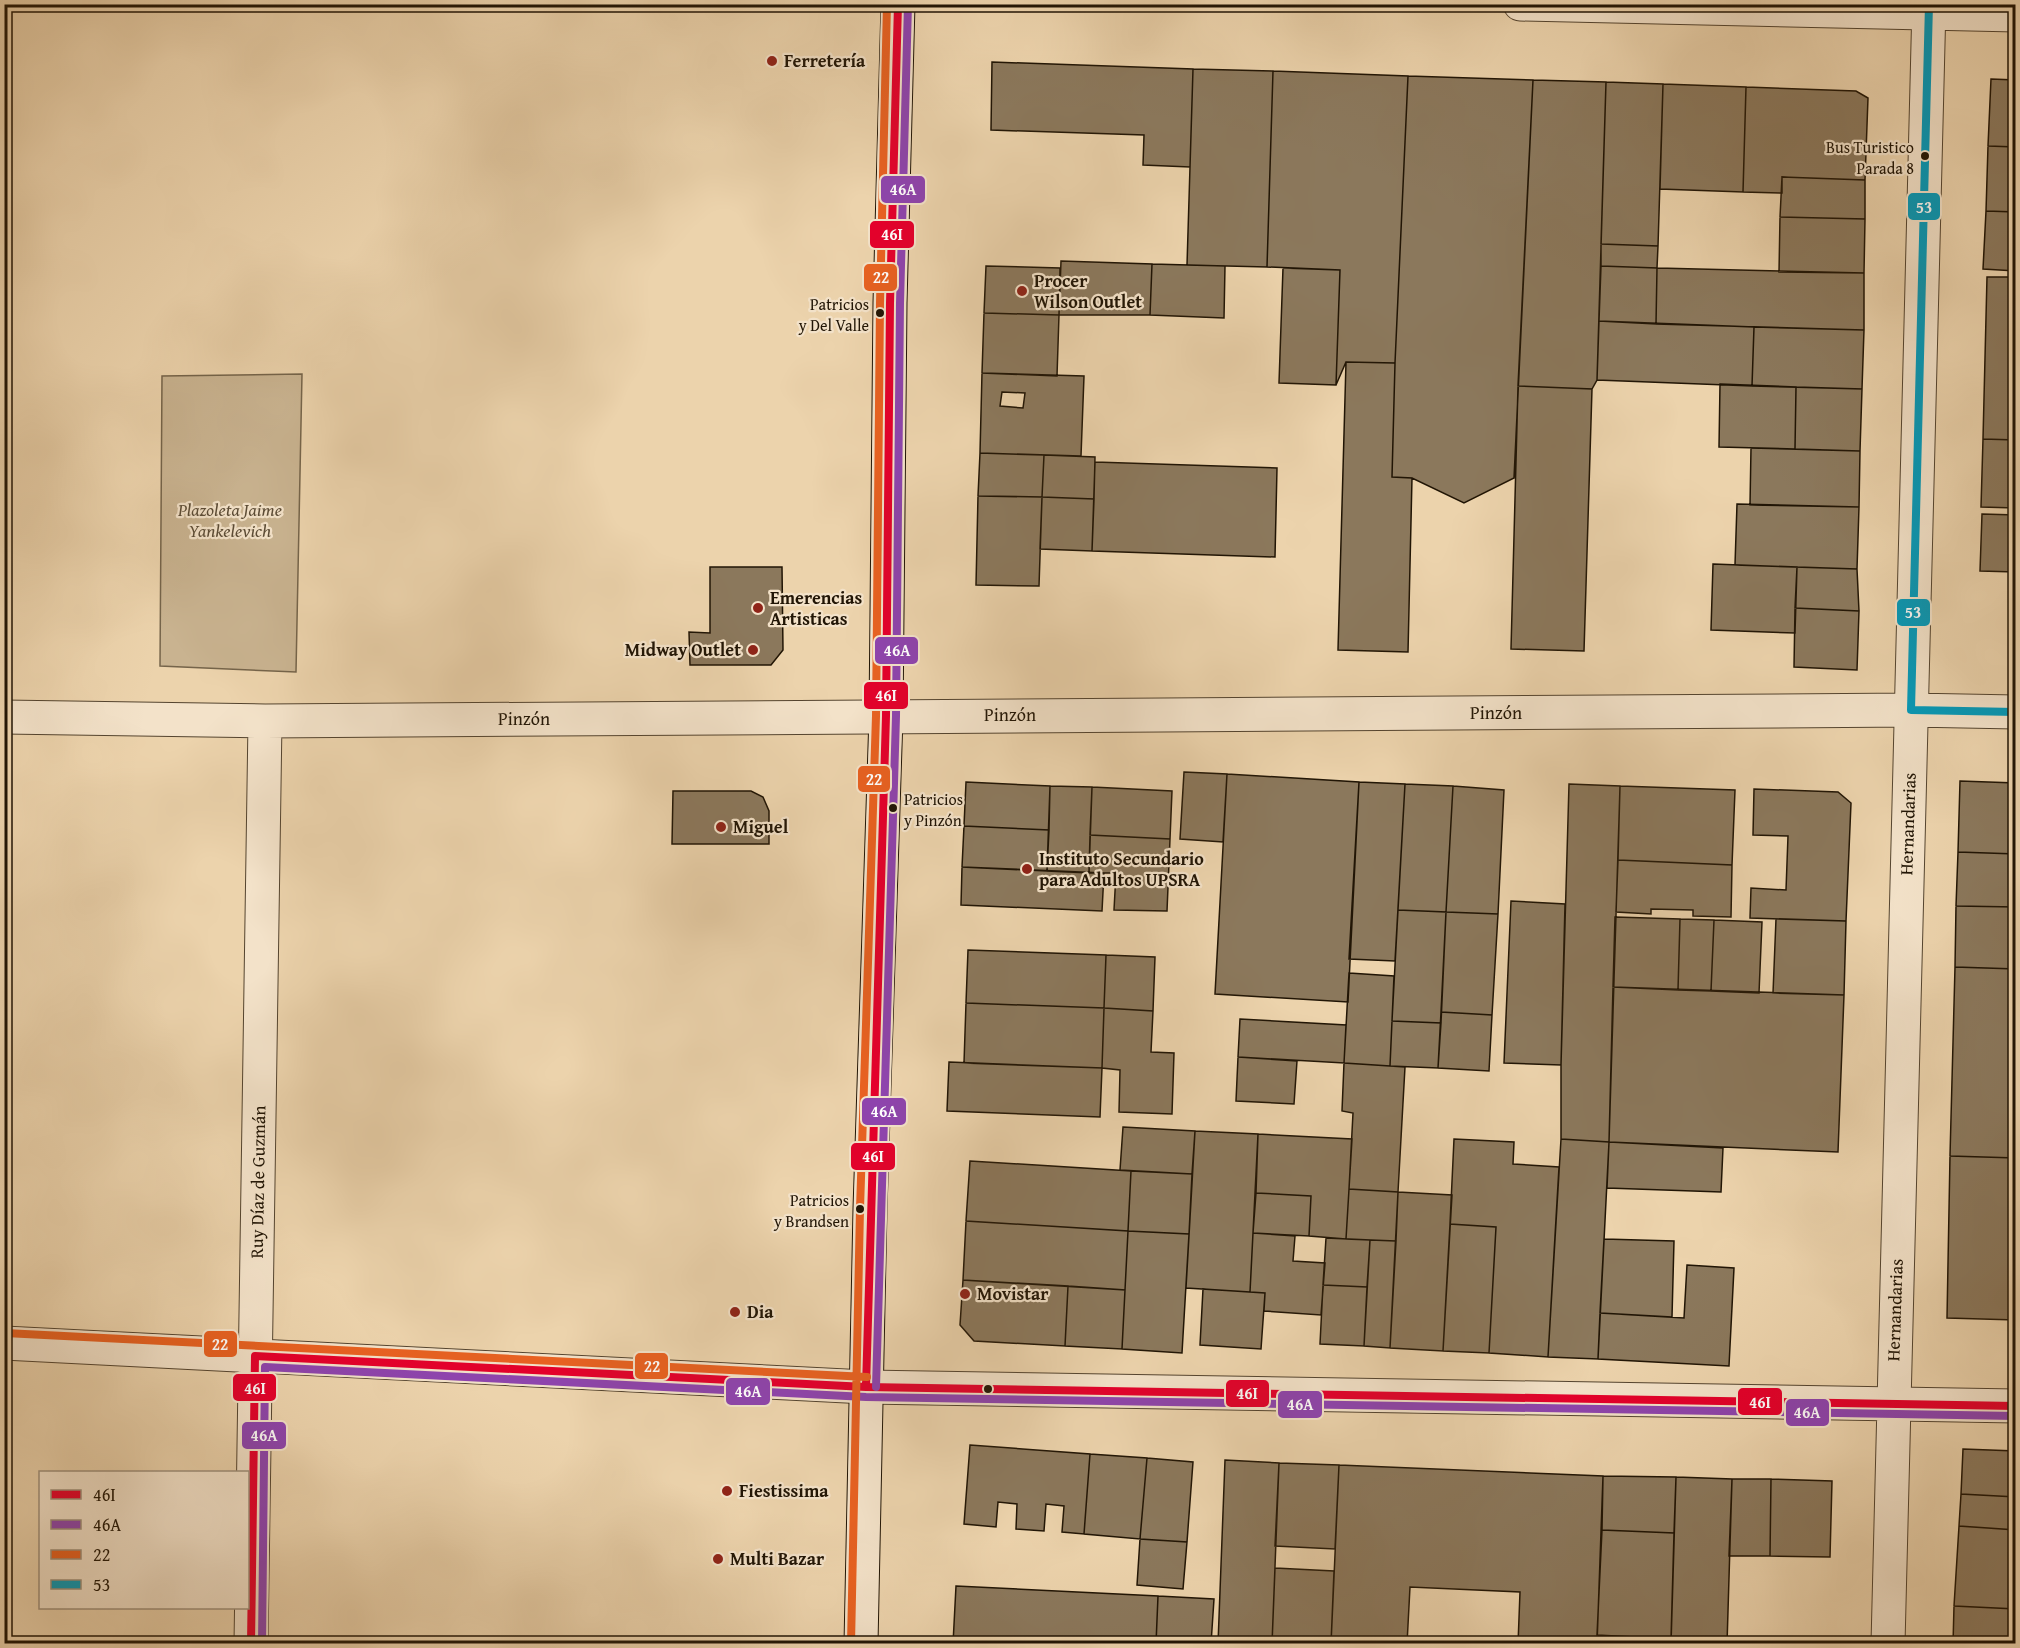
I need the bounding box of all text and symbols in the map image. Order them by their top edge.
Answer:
place label: Ferretería [784,47,866,74]
marker: Ferretería [765,54,779,68]
place label: Bus Turistico Parada 8 [1826,135,1914,180]
marker: Bus Turistico Parada 8 [1919,150,1931,162]
line badge: 46A [880,175,926,204]
text: 46A [890,177,917,201]
line badge: 53 [1907,192,1941,221]
text: 53 [1916,195,1932,219]
line badge: 46I [869,220,915,249]
text: 46I [881,222,903,246]
line badge: 22 [863,263,898,292]
text: 22 [873,265,889,289]
place label: Procer Wilson Outlet [1034,267,1142,315]
marker: Procer Wilson Outlet [1015,284,1029,298]
place label: Patricios y Del Valle [798,292,869,337]
marker: Patricios y Del Valle [874,307,886,319]
park label: Plazoleta Jaime Yankelevich [177,496,282,544]
place label: Emerencias Artisticas [770,584,862,632]
line badge: 53 [1896,598,1931,627]
text: 53 [1905,600,1921,624]
marker: Emerencias Artisticas [751,601,765,615]
place label: Midway Outlet [625,636,741,663]
line badge: 46A [874,636,919,665]
text: 46A [884,638,911,662]
marker: Midway Outlet [746,643,760,657]
line badge: 46I [863,681,909,710]
text: 46I [875,683,897,707]
street label: Pinzón [1470,699,1522,726]
street label: Pinzón [984,701,1036,728]
street label: Pinzón [498,705,550,732]
line badge: 22 [857,765,891,793]
text: 22 [866,767,882,791]
street label: Hernandarias [1892,772,1923,876]
place label: Patricios y Pinzón [903,787,963,832]
marker: Patricios y Pinzón [887,802,899,814]
place label: Miguel [733,813,789,840]
marker: Miguel [714,820,728,834]
place label: Instituto Secundario para Adultos UPSRA [1039,845,1204,893]
marker: Instituto Secundario para Adultos UPSRA [1020,862,1034,876]
line badge: 46A [861,1097,907,1126]
text: 46A [871,1099,898,1123]
street label: Ruy Díaz de Guzmán [243,1105,272,1259]
line badge: 46I [850,1142,896,1171]
text: 46I [862,1144,884,1168]
place label: Patricios y Brandsen [773,1188,849,1233]
marker: Patricios y Brandsen [854,1203,866,1215]
street label: Hernandarias [1879,1258,1910,1362]
place label: Movistar [977,1280,1049,1307]
marker: Movistar [958,1287,972,1301]
place label: Dia [747,1298,774,1325]
marker: Dia [728,1305,742,1319]
line badge: 22 [203,1330,238,1358]
text: 22 [212,1332,228,1356]
line badge: 22 [634,1352,669,1380]
text: 22 [644,1354,660,1378]
line badge: 46I [232,1373,277,1402]
text: 46I [244,1376,266,1400]
line badge: 46A [725,1377,771,1406]
text: 46A [735,1379,762,1403]
line badge: 46I [1225,1379,1270,1408]
text: 46I [1236,1381,1258,1405]
unlabelled marker [982,1383,994,1395]
line badge: 46I [1737,1387,1783,1416]
line badge: 46A [1277,1390,1323,1419]
text: 46I [1749,1390,1771,1414]
text: 46A [1287,1392,1314,1416]
line badge: 46A [1785,1398,1830,1427]
text: 46A [1794,1400,1821,1424]
line badge: 46A [241,1421,287,1450]
text: 46A [251,1423,278,1447]
legend [39,1471,249,1609]
place label: Fiestissima [739,1477,829,1504]
text: 46I [93,1481,116,1508]
marker: Fiestissima [720,1484,734,1498]
text: 46A [93,1511,121,1538]
text: 22 [93,1541,110,1568]
place label: Multi Bazar [730,1545,825,1572]
marker: Multi Bazar [711,1552,725,1566]
text: 53 [93,1571,110,1598]

